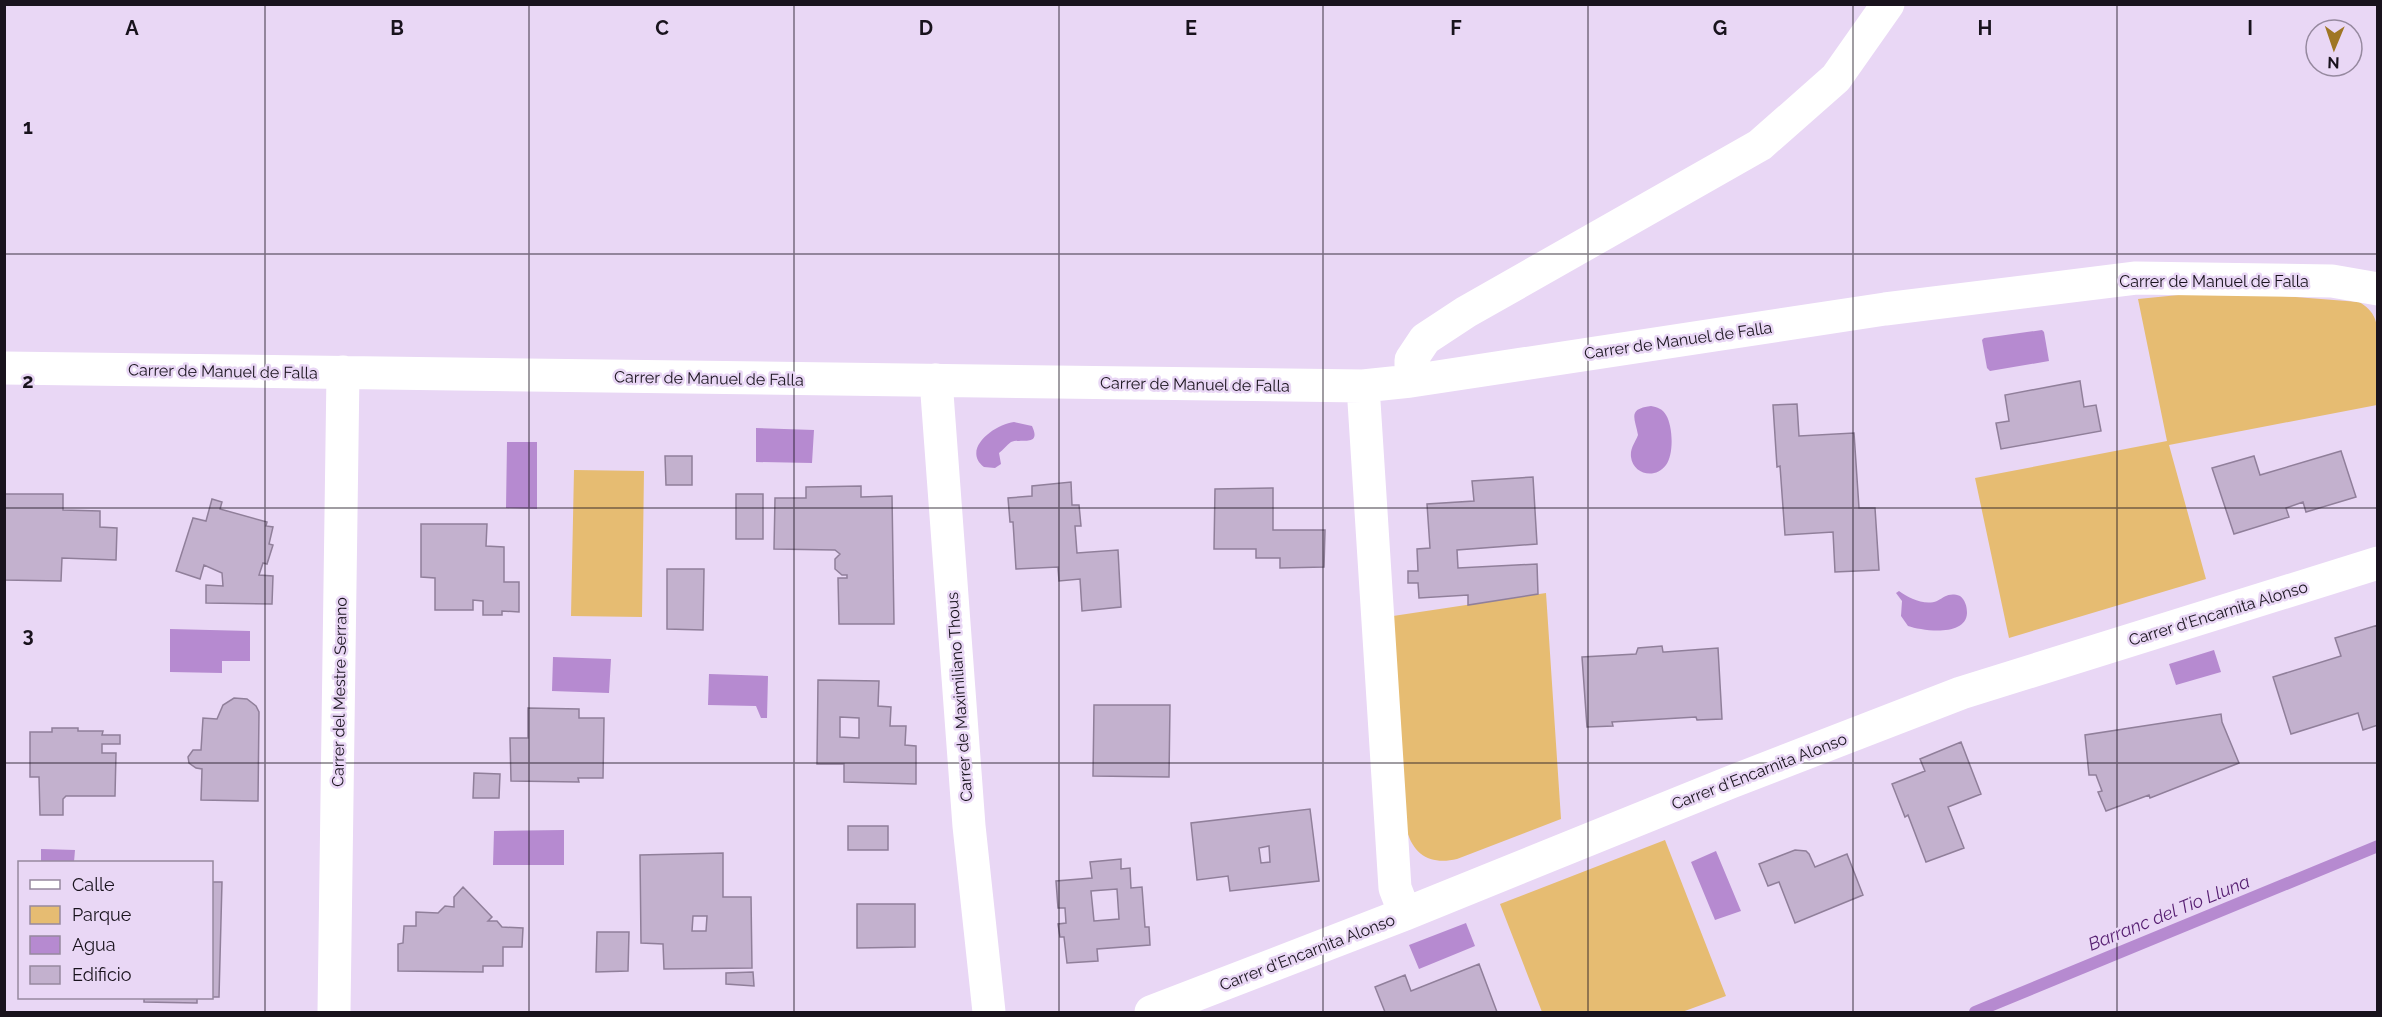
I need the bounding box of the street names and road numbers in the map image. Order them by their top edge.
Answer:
street label: Carrer de Manuel de Falla [2119,272,2309,291]
street label: Carrer de Manuel de Falla [1583,318,1773,363]
street label: Carrer de Manuel de Falla [128,360,318,383]
street label: Carrer de Manuel de Falla [614,367,804,390]
street label: Carrer de Manuel de Falla [1100,373,1290,396]
street label: Carrer d'Encarnita Alonso [2126,577,2310,650]
street label: Carrer de Maximiliano Thous [943,591,976,802]
street label: Carrer del Mestre Serrano [328,597,351,787]
street label: Carrer d'Encarnita Alonso [1669,729,1850,814]
street label: Carrer d'Encarnita Alonso [1217,910,1398,995]

